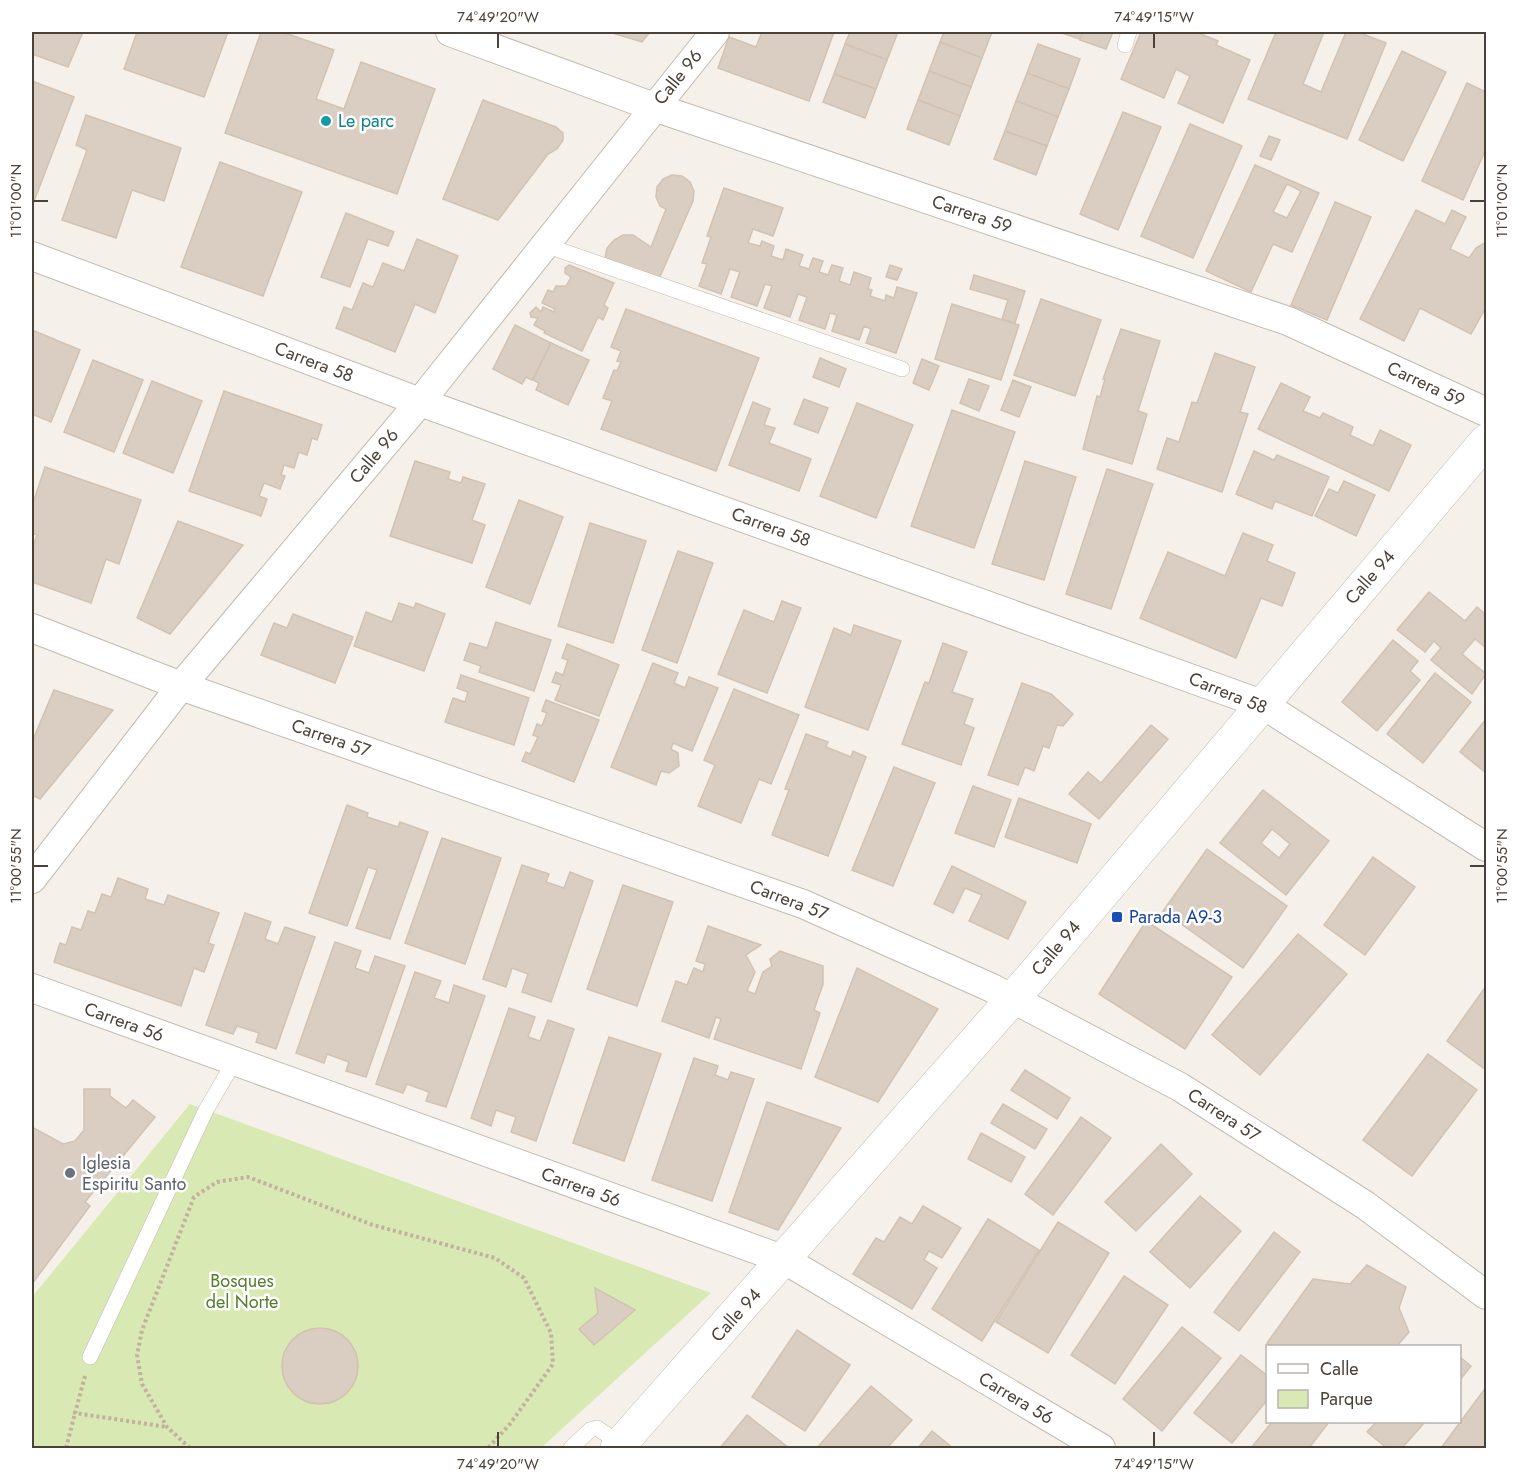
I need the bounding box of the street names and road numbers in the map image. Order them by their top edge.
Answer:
street label: Calle 96 [648,44,708,110]
street label: Carrera 59 [928,188,1016,240]
street label: Carrera 58 [271,335,357,389]
street label: Carrera 59 [1383,355,1469,413]
street label: Calle 96 [343,423,405,489]
street label: Carrera 58 [728,501,814,553]
street label: Calle 94 [1339,544,1401,610]
street label: Carrera 58 [1185,665,1271,721]
street label: Carrera 57 [288,712,375,764]
street label: Carrera 57 [746,873,833,927]
street label: Calle 94 [1025,915,1087,981]
street label: Carrera 56 [81,996,167,1048]
street label: Carrera 57 [1182,1082,1266,1149]
street label: Carrera 56 [538,1161,624,1213]
street label: Calle 94 [705,1282,767,1348]
street label: Carrera 56 [974,1365,1058,1431]

